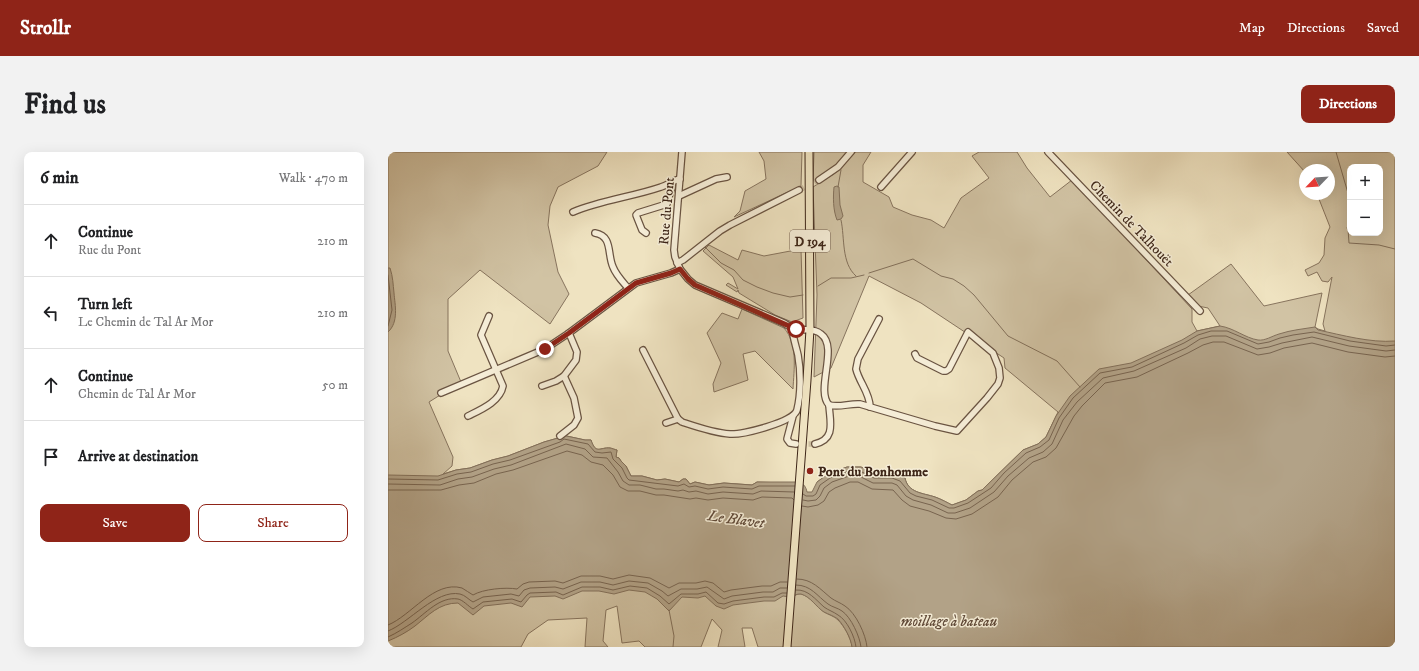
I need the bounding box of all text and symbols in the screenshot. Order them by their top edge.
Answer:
text: Strollr [20,17,71,40]
text: Map [1239,19,1265,37]
text: Directions [1287,19,1345,37]
text: Saved [1367,19,1399,37]
button: Directions [1301,85,1395,123]
text: Find us [24,87,106,122]
north arrow [1299,164,1335,200]
map controls [1347,164,1383,236]
button: + [1347,164,1383,200]
text: 6 min [40,167,79,189]
text: Walk · 470 m [279,170,348,186]
street label: Rue du Pont [655,176,679,246]
street label: Chemin de Talhouët [1085,177,1177,271]
button: − [1347,200,1383,236]
text: Continue [78,223,133,242]
icon: ahead [40,230,62,252]
road number: D 194 [790,230,830,252]
text: 210 m [317,233,348,249]
text: Rue du Pont [78,242,141,258]
text: Turn left [78,295,132,314]
icon: left [40,302,62,324]
text: 210 m [317,305,348,321]
text: Le Chemin de Tal Ar Mor [78,314,213,330]
route start [787,320,805,338]
route end [536,340,554,358]
text: Continue [78,367,133,386]
icon: ahead [40,374,62,396]
text: 50 m [322,377,348,393]
text: Chemin de Tal Ar Mor [78,386,196,402]
icon: arrive [40,446,62,468]
text: Arrive at destination [78,447,198,466]
place label: Pont du Bonhomme [818,463,928,481]
marker: Pont du Bonhomme [805,466,815,476]
button: Save [40,504,190,542]
button: Share [198,504,348,542]
water label: Le Blavet [706,506,767,533]
water label: moillage à bateau [901,612,998,631]

